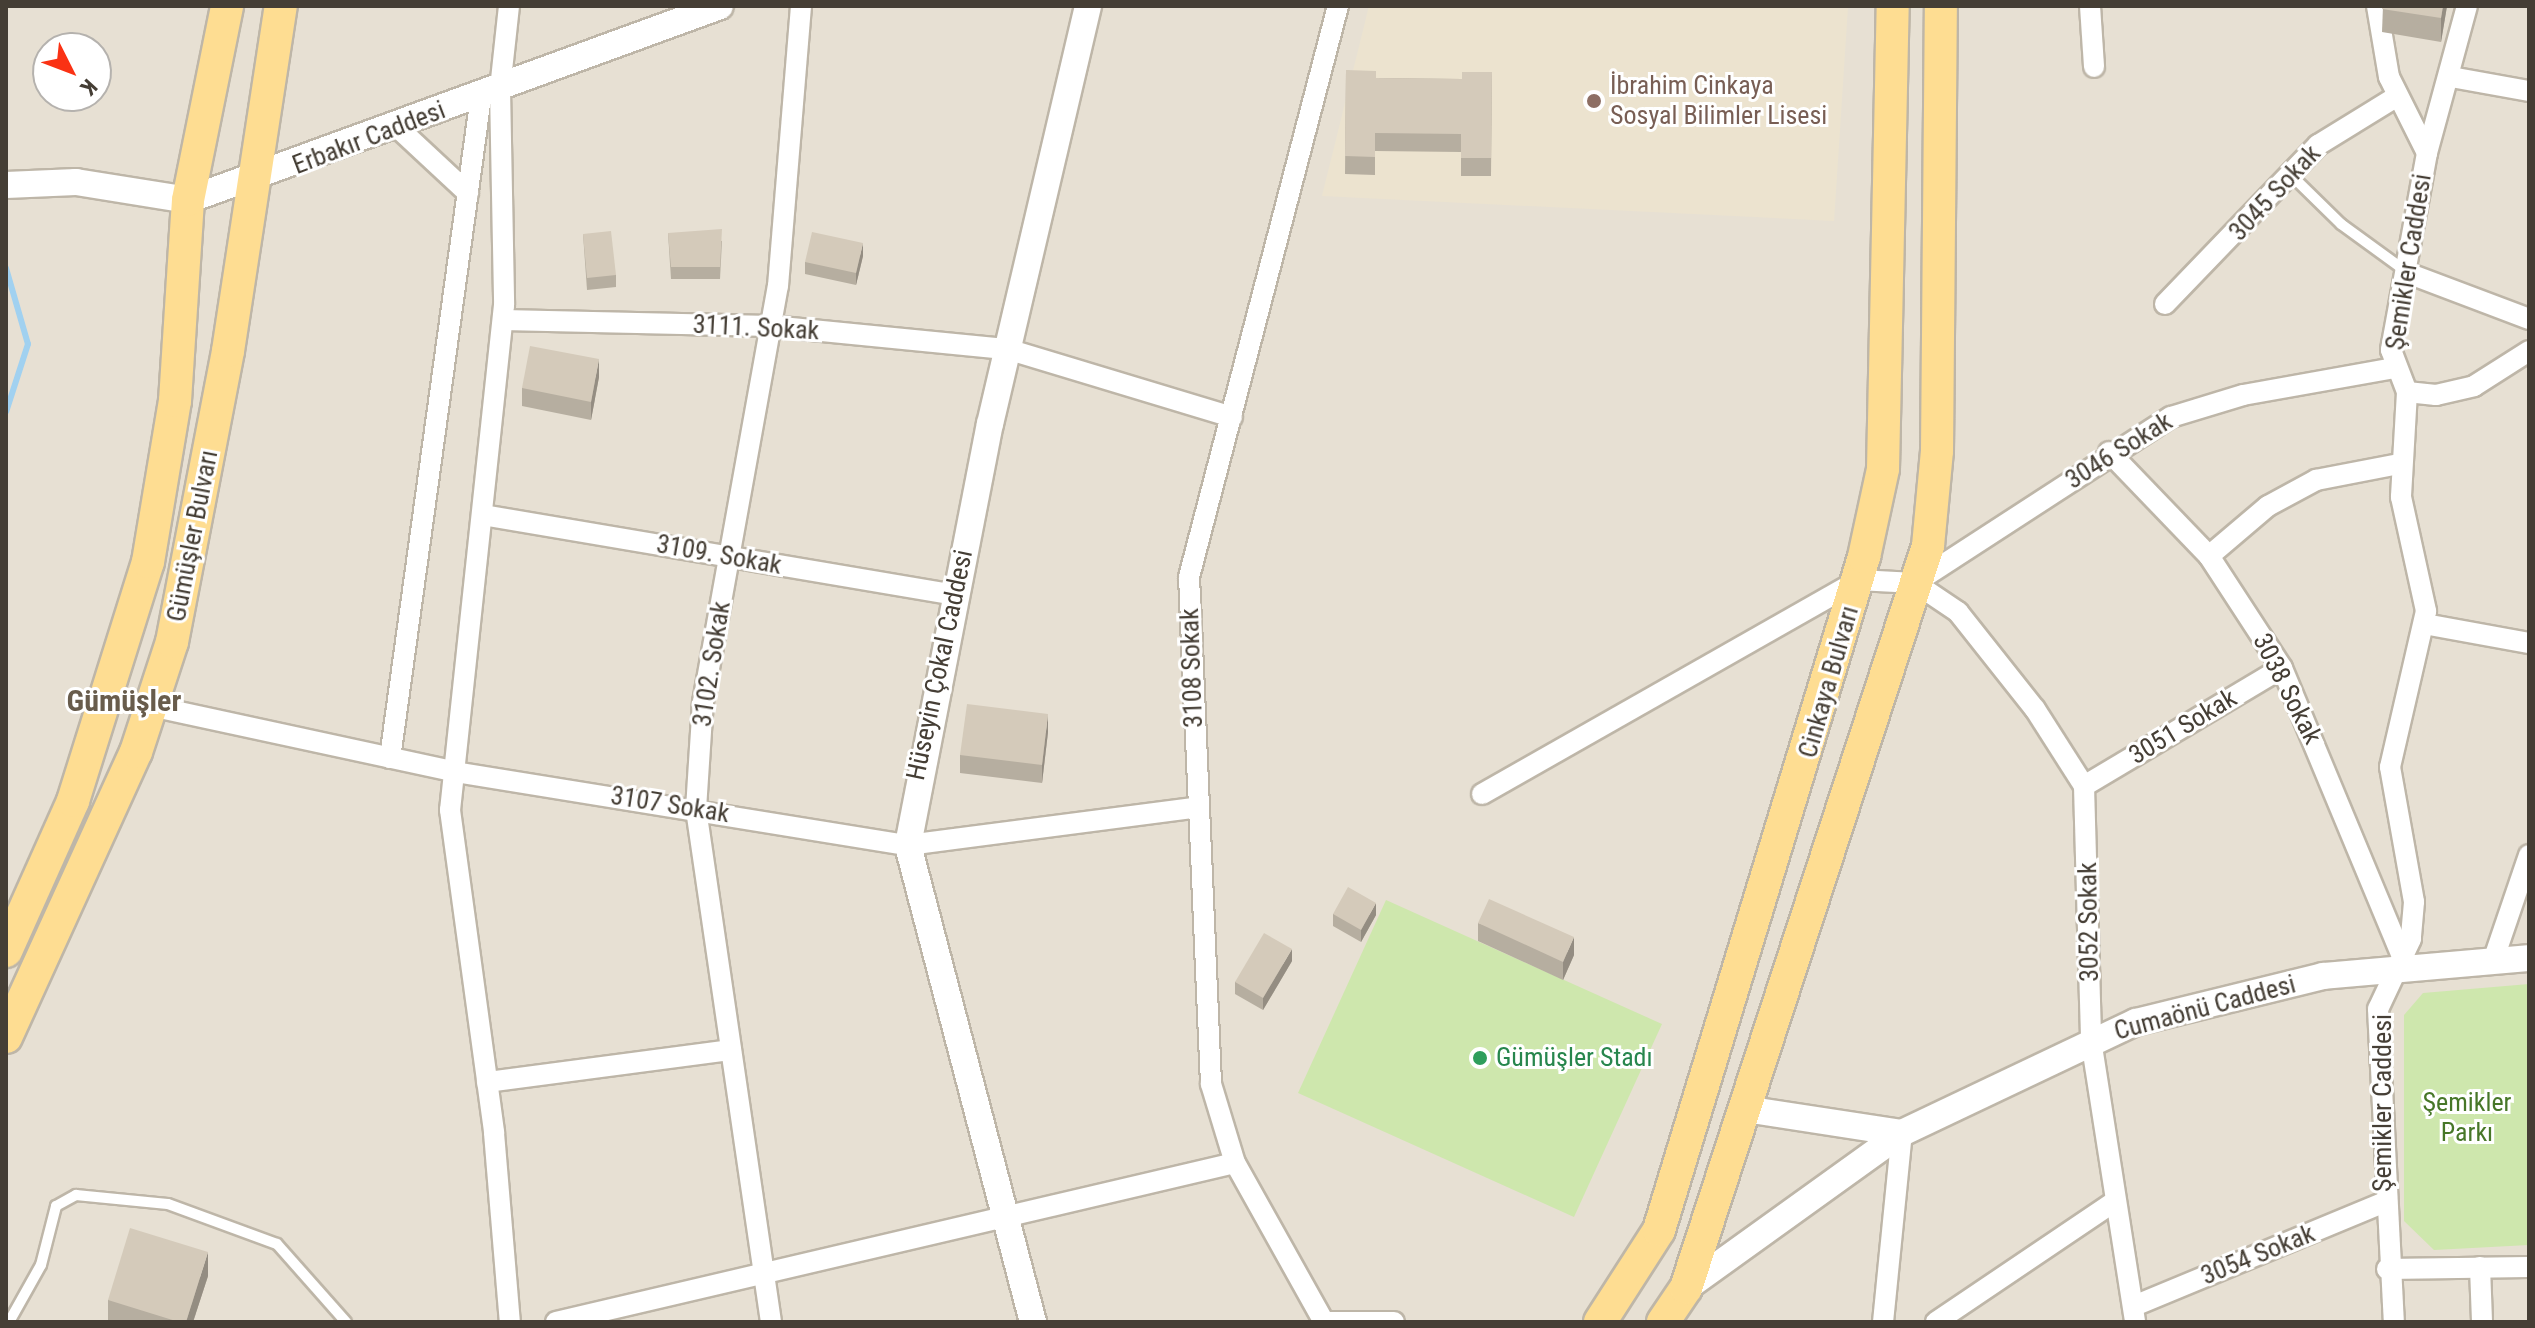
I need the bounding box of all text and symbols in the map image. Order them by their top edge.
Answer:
north arrow [32,32,112,112]
place label: İbrahim Cinkaya Sosyal Bilimler Lisesi [1610,70,1827,132]
text: K [75,74,102,100]
marker: İbrahim Cinkaya Sosyal Bilimler Lisesi [1585,92,1603,110]
street label: Erbakır Caddesi [288,95,450,181]
street label: 3045 Sokak [2223,139,2327,247]
street label: Şemikler Caddesi [2380,172,2438,352]
street label: 3111. Sokak [692,309,820,347]
street label: 3046 Sokak [2060,406,2178,496]
street label: Gümüşler Bulvarı [161,448,225,624]
street label: 3109. Sokak [654,529,784,581]
street label: Hüseyin Çokal Caddesi [900,547,980,783]
street label: 3102. Sokak [687,599,737,729]
street label: Cinkaya Bulvarı [1792,602,1866,762]
street label: 3108 Sokak [1174,608,1210,728]
street label: 3038 Sokak [2246,629,2328,749]
district label: Gümüşler [67,683,181,719]
street label: 3051 Sokak [2124,683,2242,771]
street label: 3107 Sokak [608,780,732,830]
street label: 3052 Sokak [2072,862,2106,982]
street label: Cumaönü Caddesi [2111,969,2299,1047]
street label: Şemikler Caddesi [2367,1014,2399,1192]
place label: Gümüşler Stadı [1496,1042,1653,1074]
marker: Gümüşler Stadı [1471,1049,1489,1067]
park label: Şemikler Parkı [2422,1087,2512,1148]
street label: 3054 Sokak [2197,1218,2319,1292]

